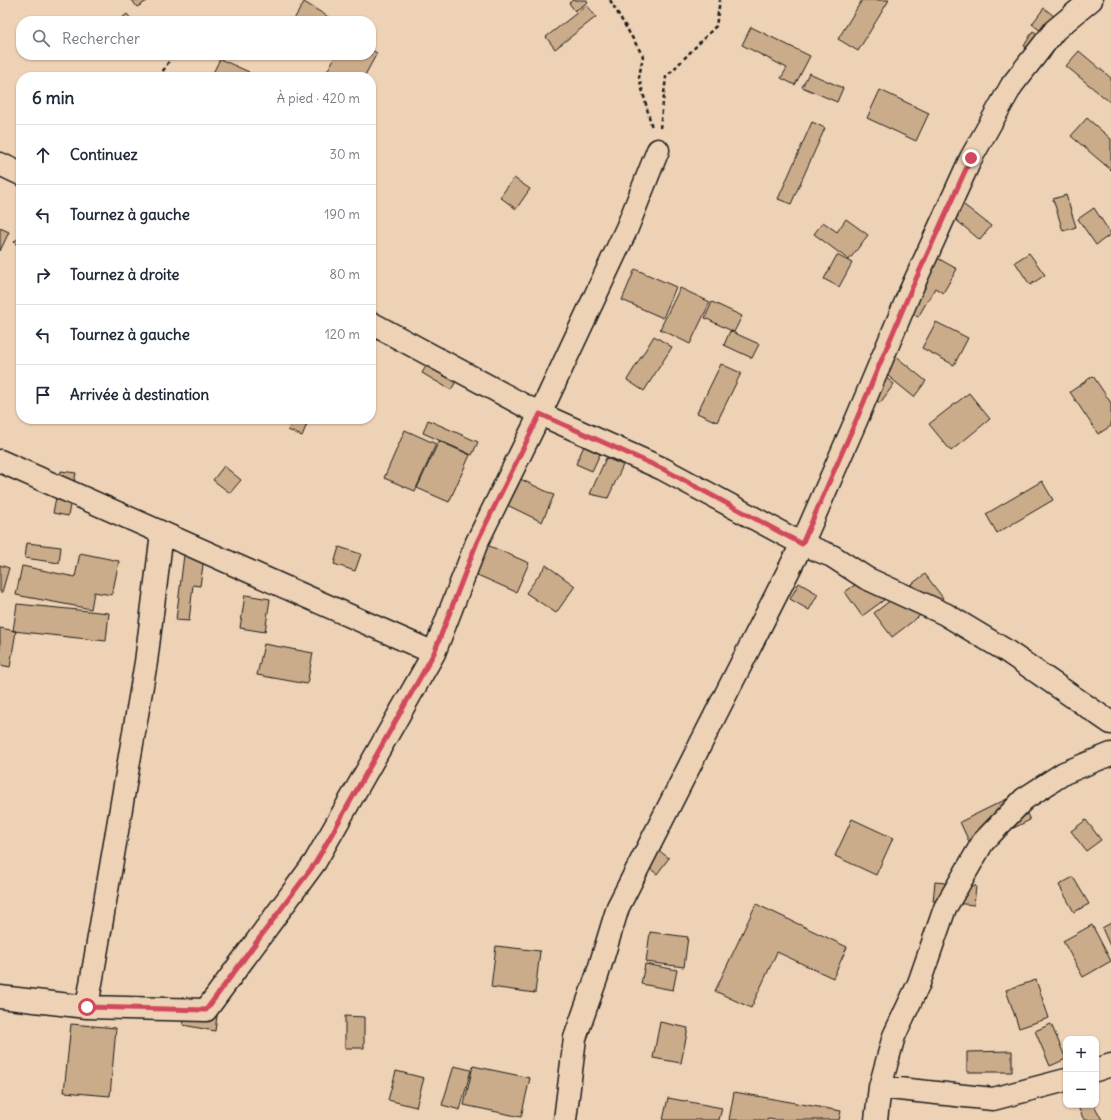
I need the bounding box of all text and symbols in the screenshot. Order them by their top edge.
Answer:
search box [16,16,376,60]
icon: search [30,27,52,49]
text: Rechercher [62,29,140,48]
text: 6 min [32,87,74,109]
text: À pied · 420 m [277,90,360,107]
icon: ahead [32,144,54,166]
text: Continuez [70,145,138,164]
text: 30 m [330,146,360,163]
route end [962,149,980,167]
icon: left [32,204,54,226]
text: Tournez à gauche [70,205,190,224]
text: 190 m [324,206,360,223]
icon: right [32,264,54,286]
text: Tournez à droite [70,265,179,284]
text: 80 m [329,266,360,283]
icon: left [32,324,54,346]
text: Tournez à gauche [70,325,190,344]
text: 120 m [325,326,360,343]
icon: arrive [32,384,54,406]
text: Arrivée à destination [70,385,209,404]
route start [78,998,96,1016]
map controls [1063,1036,1099,1108]
button: + [1063,1036,1099,1072]
button: − [1063,1072,1099,1108]

